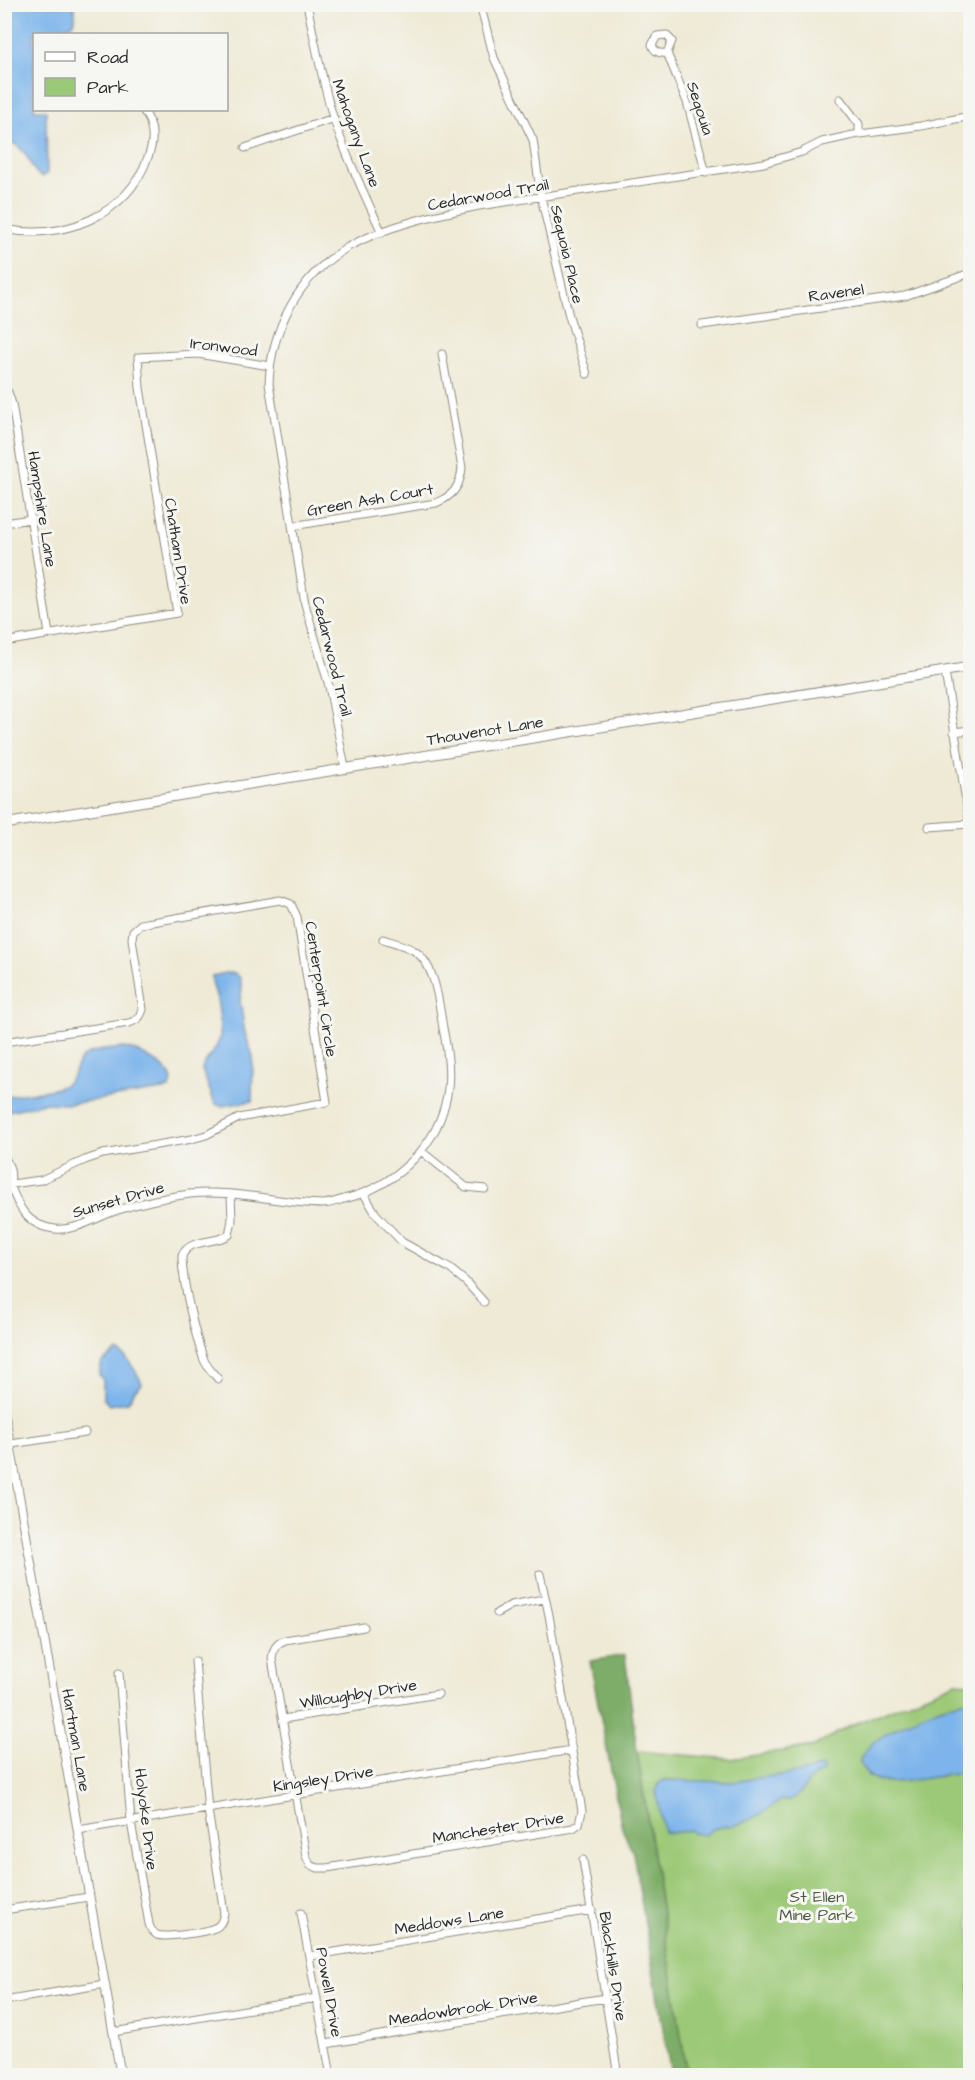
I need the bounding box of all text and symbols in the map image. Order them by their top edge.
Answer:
legend [33,33,228,111]
text: Road [87,45,128,70]
text: Park [87,75,129,100]
street label: Mahogany Lane [325,76,386,191]
street label: Seqouia [681,79,719,138]
street label: Cedarwood Trail [426,174,550,216]
street label: Sequoia Place [545,203,589,306]
street label: Ravenel [807,278,865,308]
street label: Ironwood [189,332,259,362]
street label: Hampshire Lane [22,449,62,569]
street label: Green Ash Court [305,478,436,522]
street label: Chatham Drive [159,496,197,606]
street label: Cedarwood Trail [307,594,358,718]
street label: Thouvenot Lane [425,711,545,751]
street label: Centerpoint Circle [299,920,343,1059]
street label: Sunset Drive [70,1176,167,1224]
street label: Willoughby Drive [298,1674,419,1715]
street label: Hartman Lane [56,1687,96,1794]
street label: Kingsley Drive [271,1760,375,1799]
street label: Holyoke Drive [128,1767,163,1872]
street label: Manchester Drive [431,1807,566,1849]
park label: St Ellen Mine Park [779,1886,855,1926]
street label: Meddows Lane [393,1901,506,1940]
street label: Blackhills Drive [594,1910,633,2023]
street label: Powell Drive [310,1946,348,2039]
street label: Meadowbrook Drive [387,1986,540,2032]

